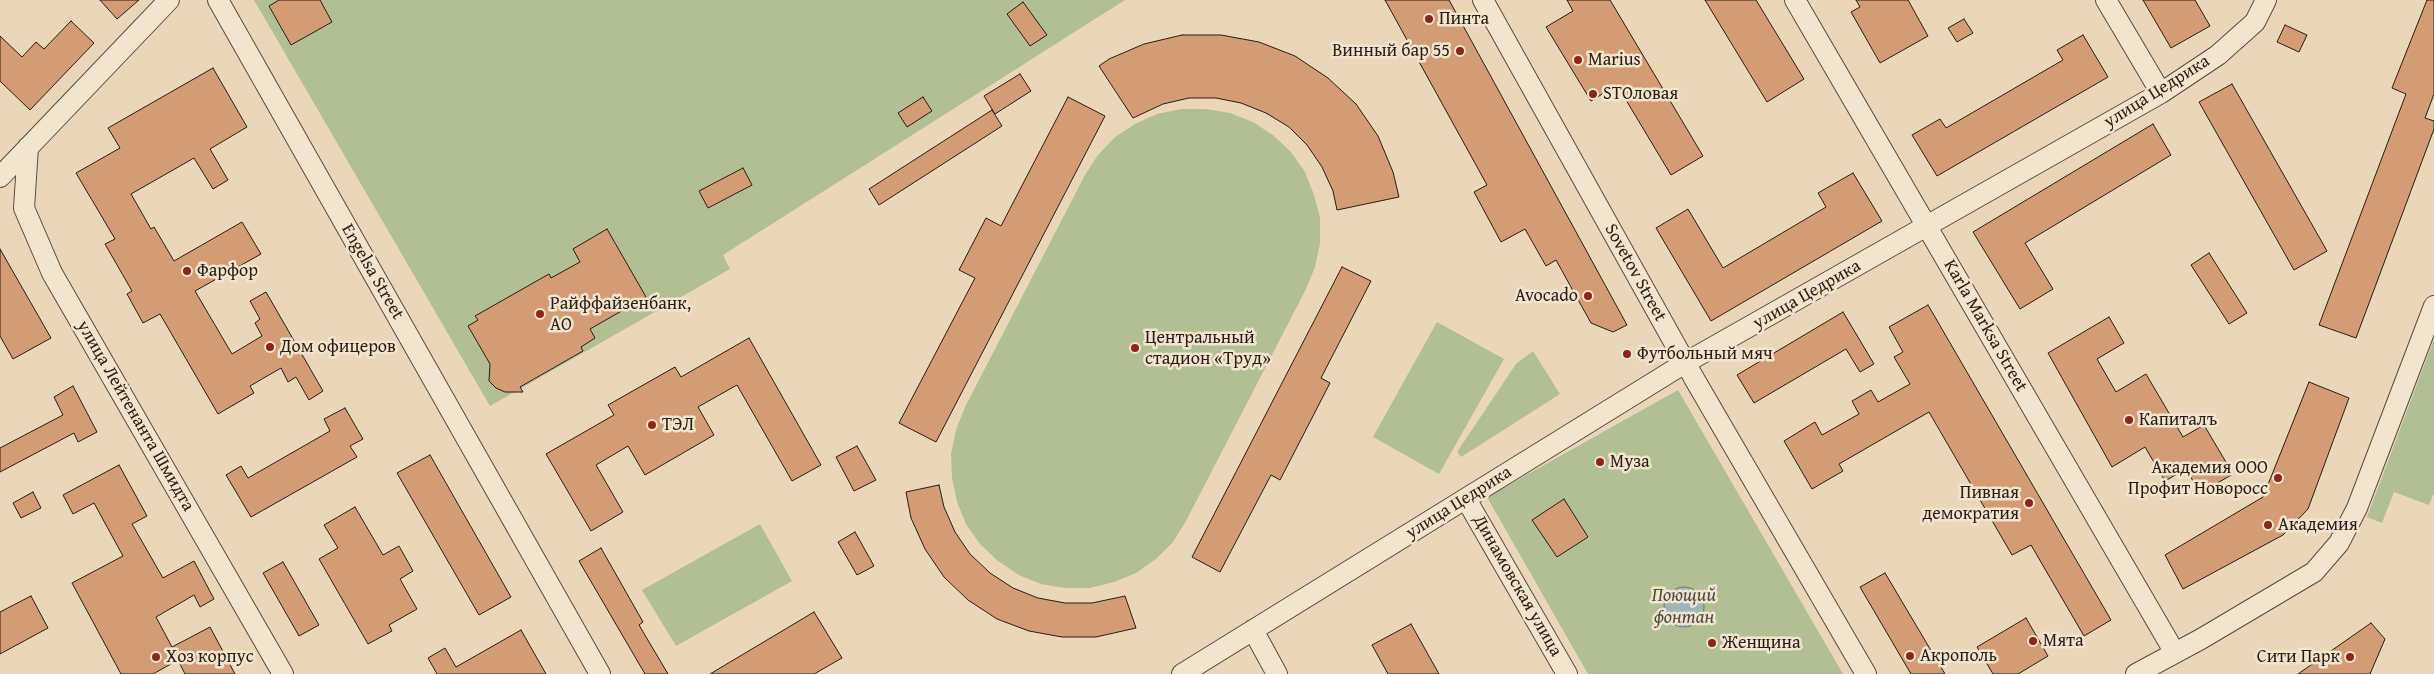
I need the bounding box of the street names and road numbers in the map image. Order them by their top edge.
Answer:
street label: улица Цедрика [2100,51,2214,133]
street label: Engelsa Street [336,220,408,324]
street label: Sovetov Street [1599,220,1671,326]
street label: улица Цедрика [1749,255,1865,335]
street label: Karla Marksa Street [1938,256,2032,396]
street label: улица Лейтенанта Шмидта [71,317,199,515]
street label: улица Цедрика [1402,462,1516,544]
street label: Динамовская улица [1468,511,1566,661]

